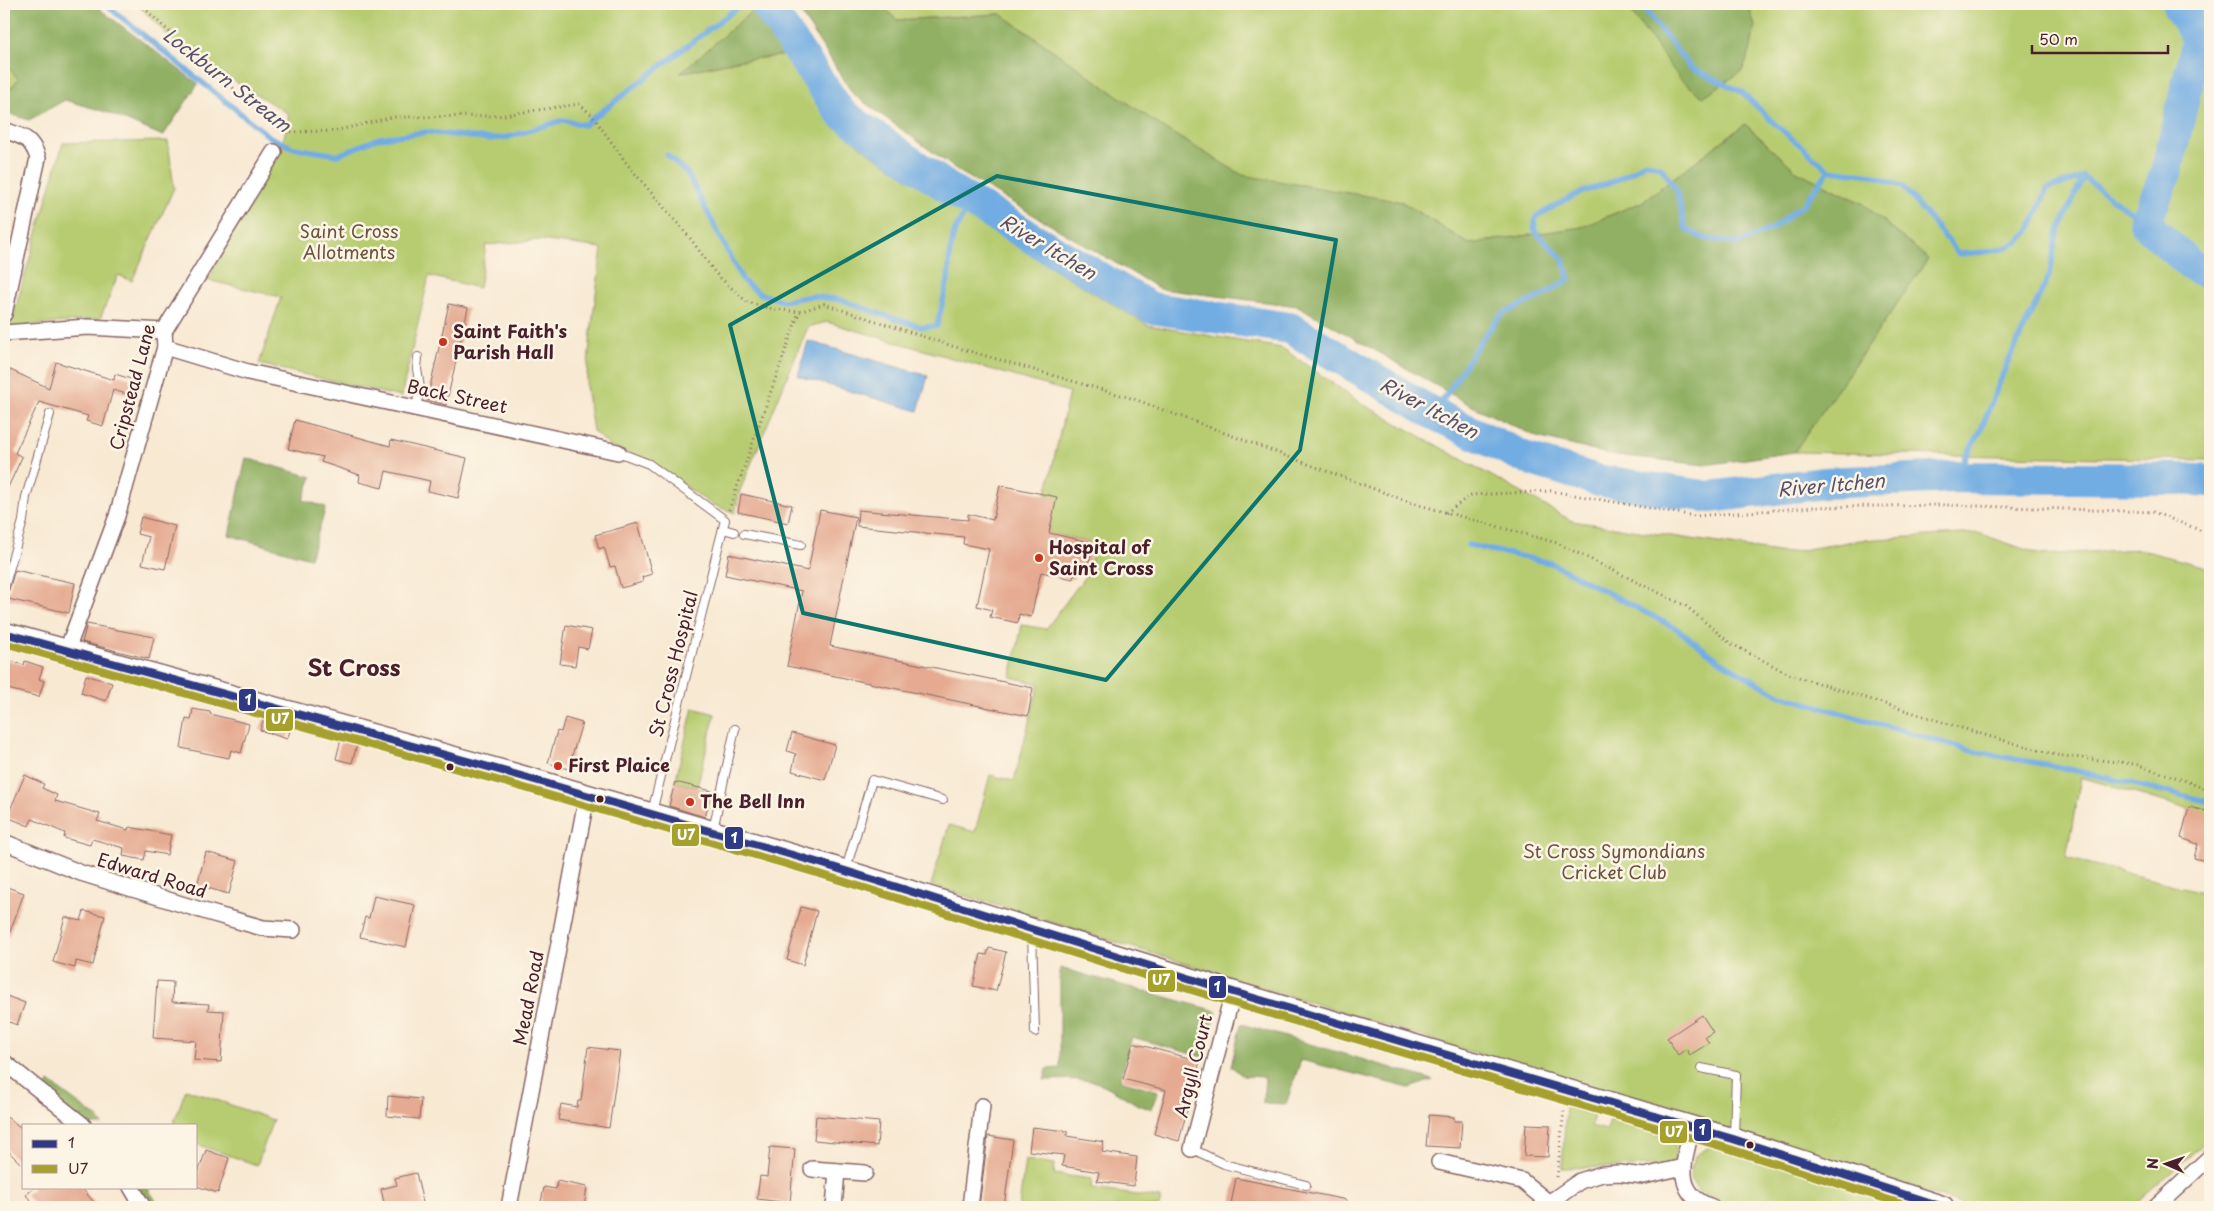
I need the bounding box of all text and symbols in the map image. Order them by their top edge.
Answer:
water label: Lockburn Stream [158,20,298,139]
scale bar [2032,22,2168,54]
text: 50 m [2039,27,2078,50]
water label: River Itchen [995,206,1103,287]
park label: Saint Cross Allotments [300,217,398,265]
place label: Saint Faith's Parish Hall [453,317,568,365]
street label: Cripstead Lane [102,320,161,453]
marker: Saint Faith's Parish Hall [437,336,449,348]
water label: River Itchen [1375,370,1485,445]
street label: Back Street [405,372,510,419]
water label: River Itchen [1776,465,1887,503]
place label: Hospital of Saint Cross [1049,533,1154,581]
marker: Hospital of Saint Cross [1033,552,1045,564]
street label: St Cross Hospital [641,587,704,740]
district label: St Cross [307,650,401,683]
line badge: 1 [238,688,257,712]
text: 1 [245,689,252,710]
line badge: U7 [265,708,294,732]
text: U7 [271,708,290,729]
place label: First Plaice [568,751,670,778]
marker: First Plaice [552,760,564,772]
unlabelled marker [445,762,455,772]
place label: The Bell Inn [700,787,805,814]
unlabelled marker [595,794,605,804]
marker: The Bell Inn [684,796,696,808]
line badge: U7 [671,823,700,847]
text: U7 [677,824,696,845]
line badge: 1 [724,826,744,850]
text: 1 [731,827,738,848]
park label: St Cross Symondians Cricket Club [1523,837,1705,885]
street label: Edward Road [94,845,211,904]
street label: Mead Road [505,948,550,1047]
line badge: U7 [1147,969,1176,993]
text: U7 [1152,969,1171,990]
line badge: 1 [1208,975,1227,999]
text: 1 [1214,976,1221,997]
street label: Argyll Court [1167,1011,1218,1120]
line badge: 1 [1693,1118,1712,1142]
text: 1 [1699,1119,1706,1140]
line badge: U7 [1659,1120,1688,1144]
text: U7 [1665,1121,1684,1142]
legend [22,1124,198,1188]
text: 1 [68,1130,75,1153]
north arrow [2142,1138,2192,1188]
unlabelled marker [1745,1140,1755,1150]
text: U7 [68,1156,89,1179]
text: N [2142,1158,2163,1169]

